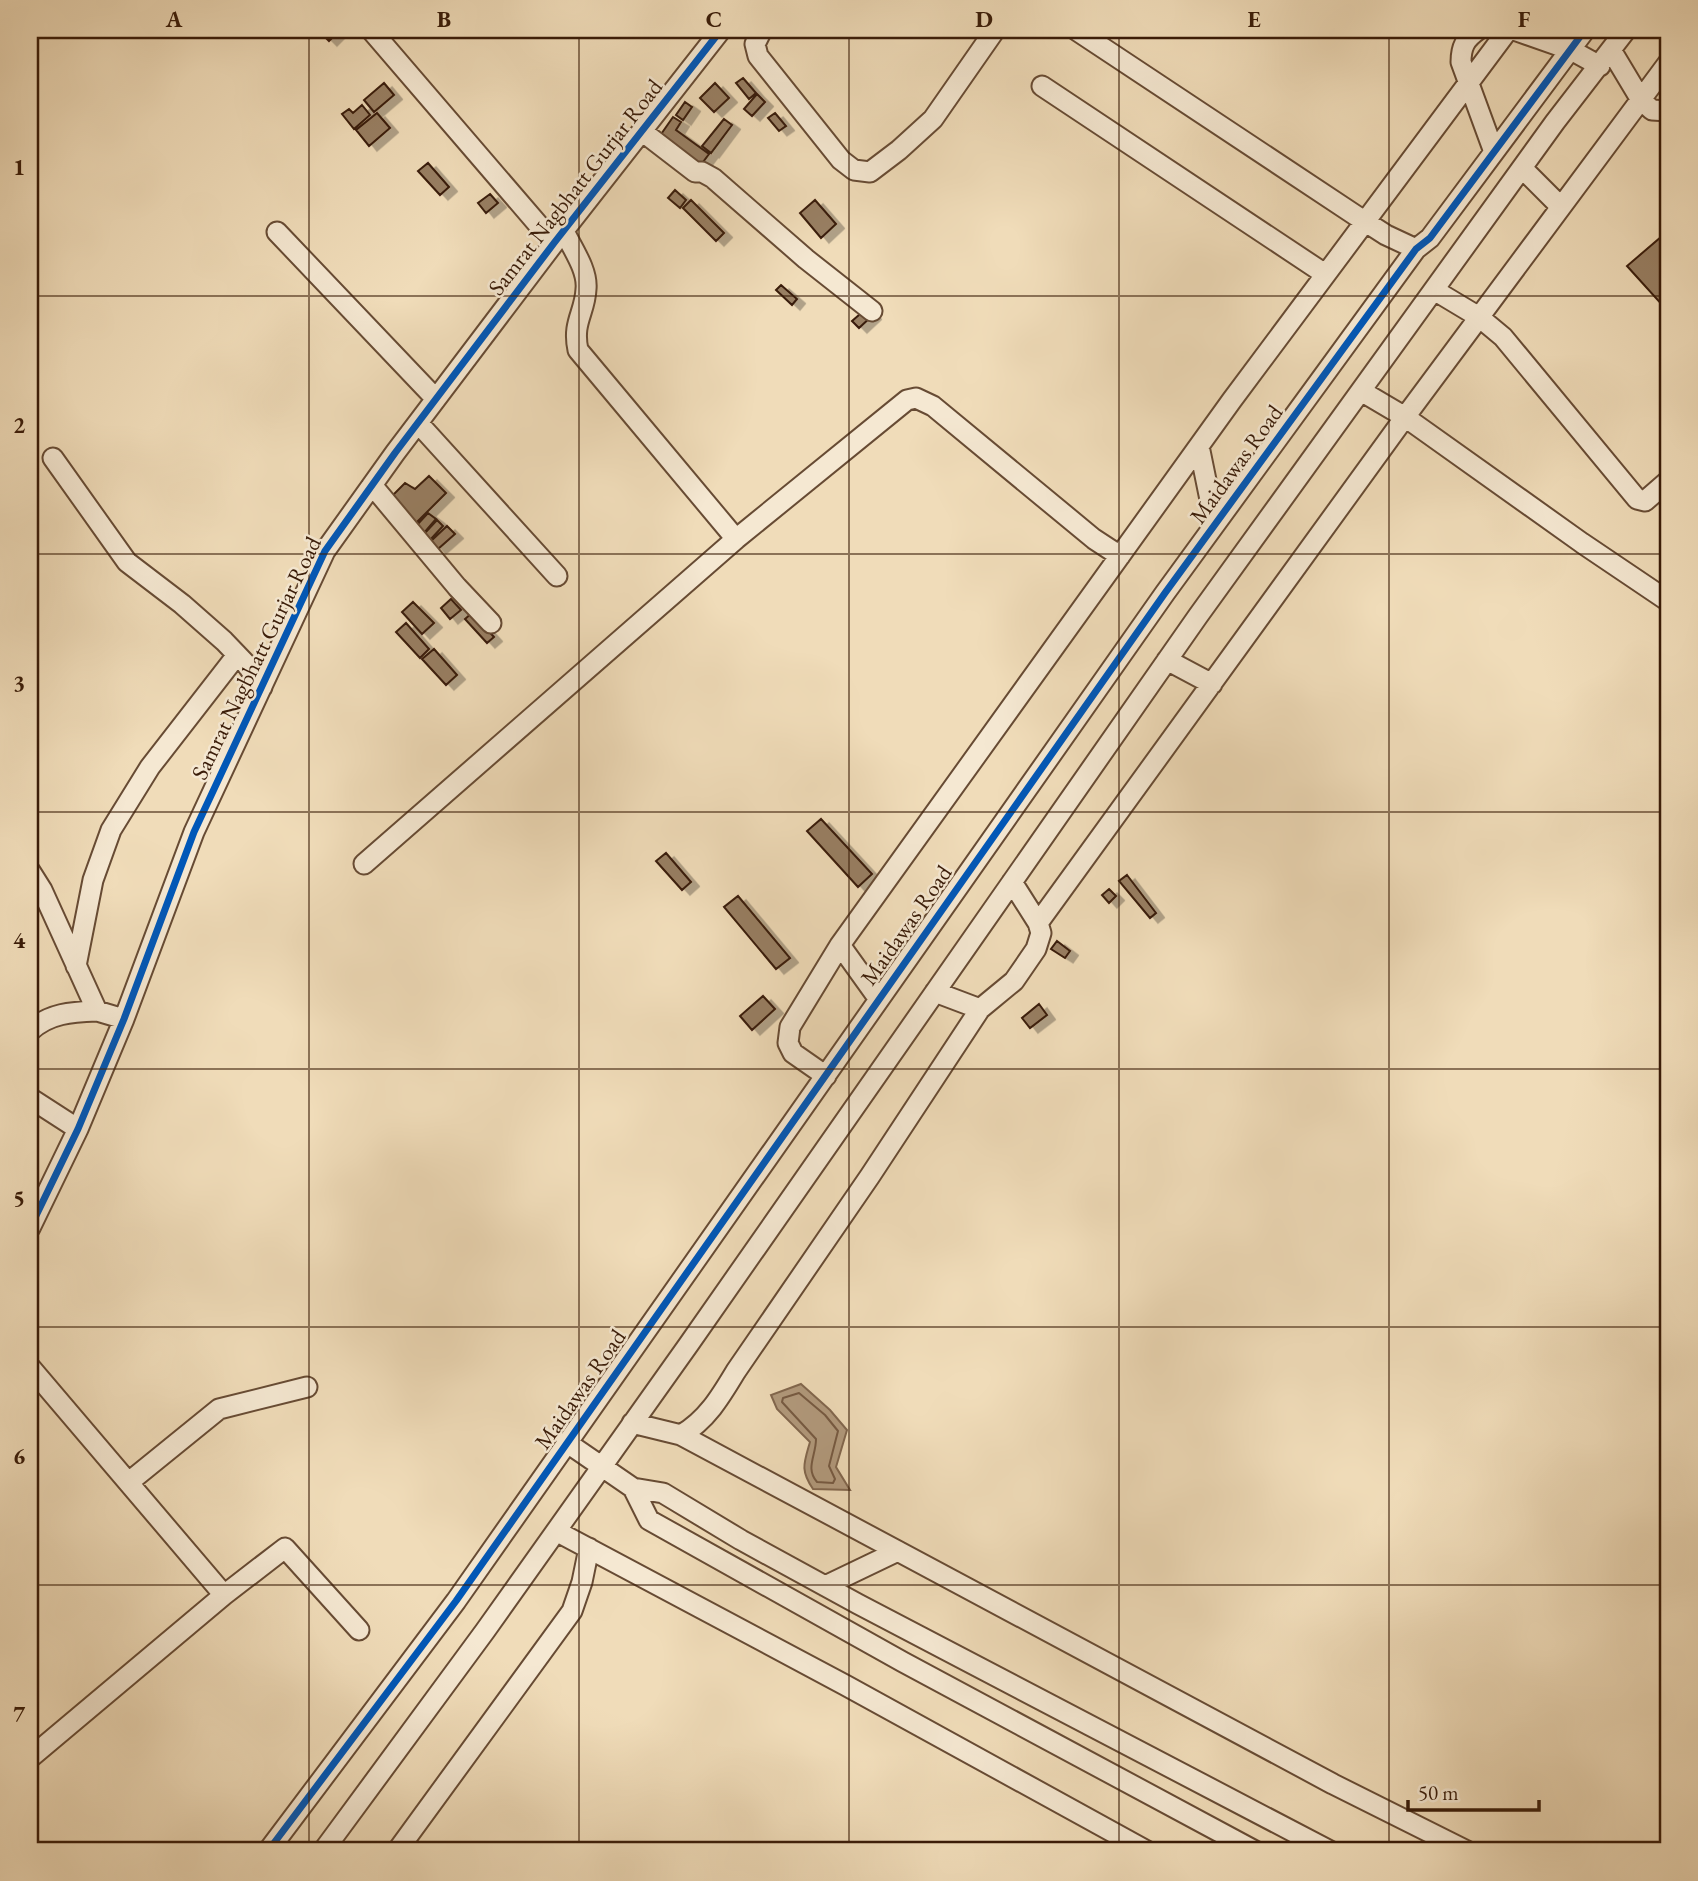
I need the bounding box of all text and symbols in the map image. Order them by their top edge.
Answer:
text: A [165,4,183,34]
text: B [437,4,451,34]
text: C [706,4,722,34]
text: D [975,4,993,34]
text: E [1247,4,1261,34]
text: F [1518,4,1531,34]
street label: Samrat Nagbhatt Gurjar Road [481,72,669,301]
text: 1 [13,152,25,182]
street label: Maidawas Road [1183,398,1290,530]
text: 2 [13,410,25,440]
street label: Samrat Nagbhatt Gurjar Road [184,531,328,784]
text: 3 [13,668,25,698]
street label: Maidawas Road [854,859,959,991]
text: 4 [13,925,26,955]
text: 5 [13,1183,25,1213]
street label: Maidawas Road [528,1323,633,1455]
text: 6 [13,1441,25,1471]
text: 7 [13,1699,26,1729]
scale bar [1408,1769,1539,1813]
text: 50 m [1418,1779,1459,1806]

